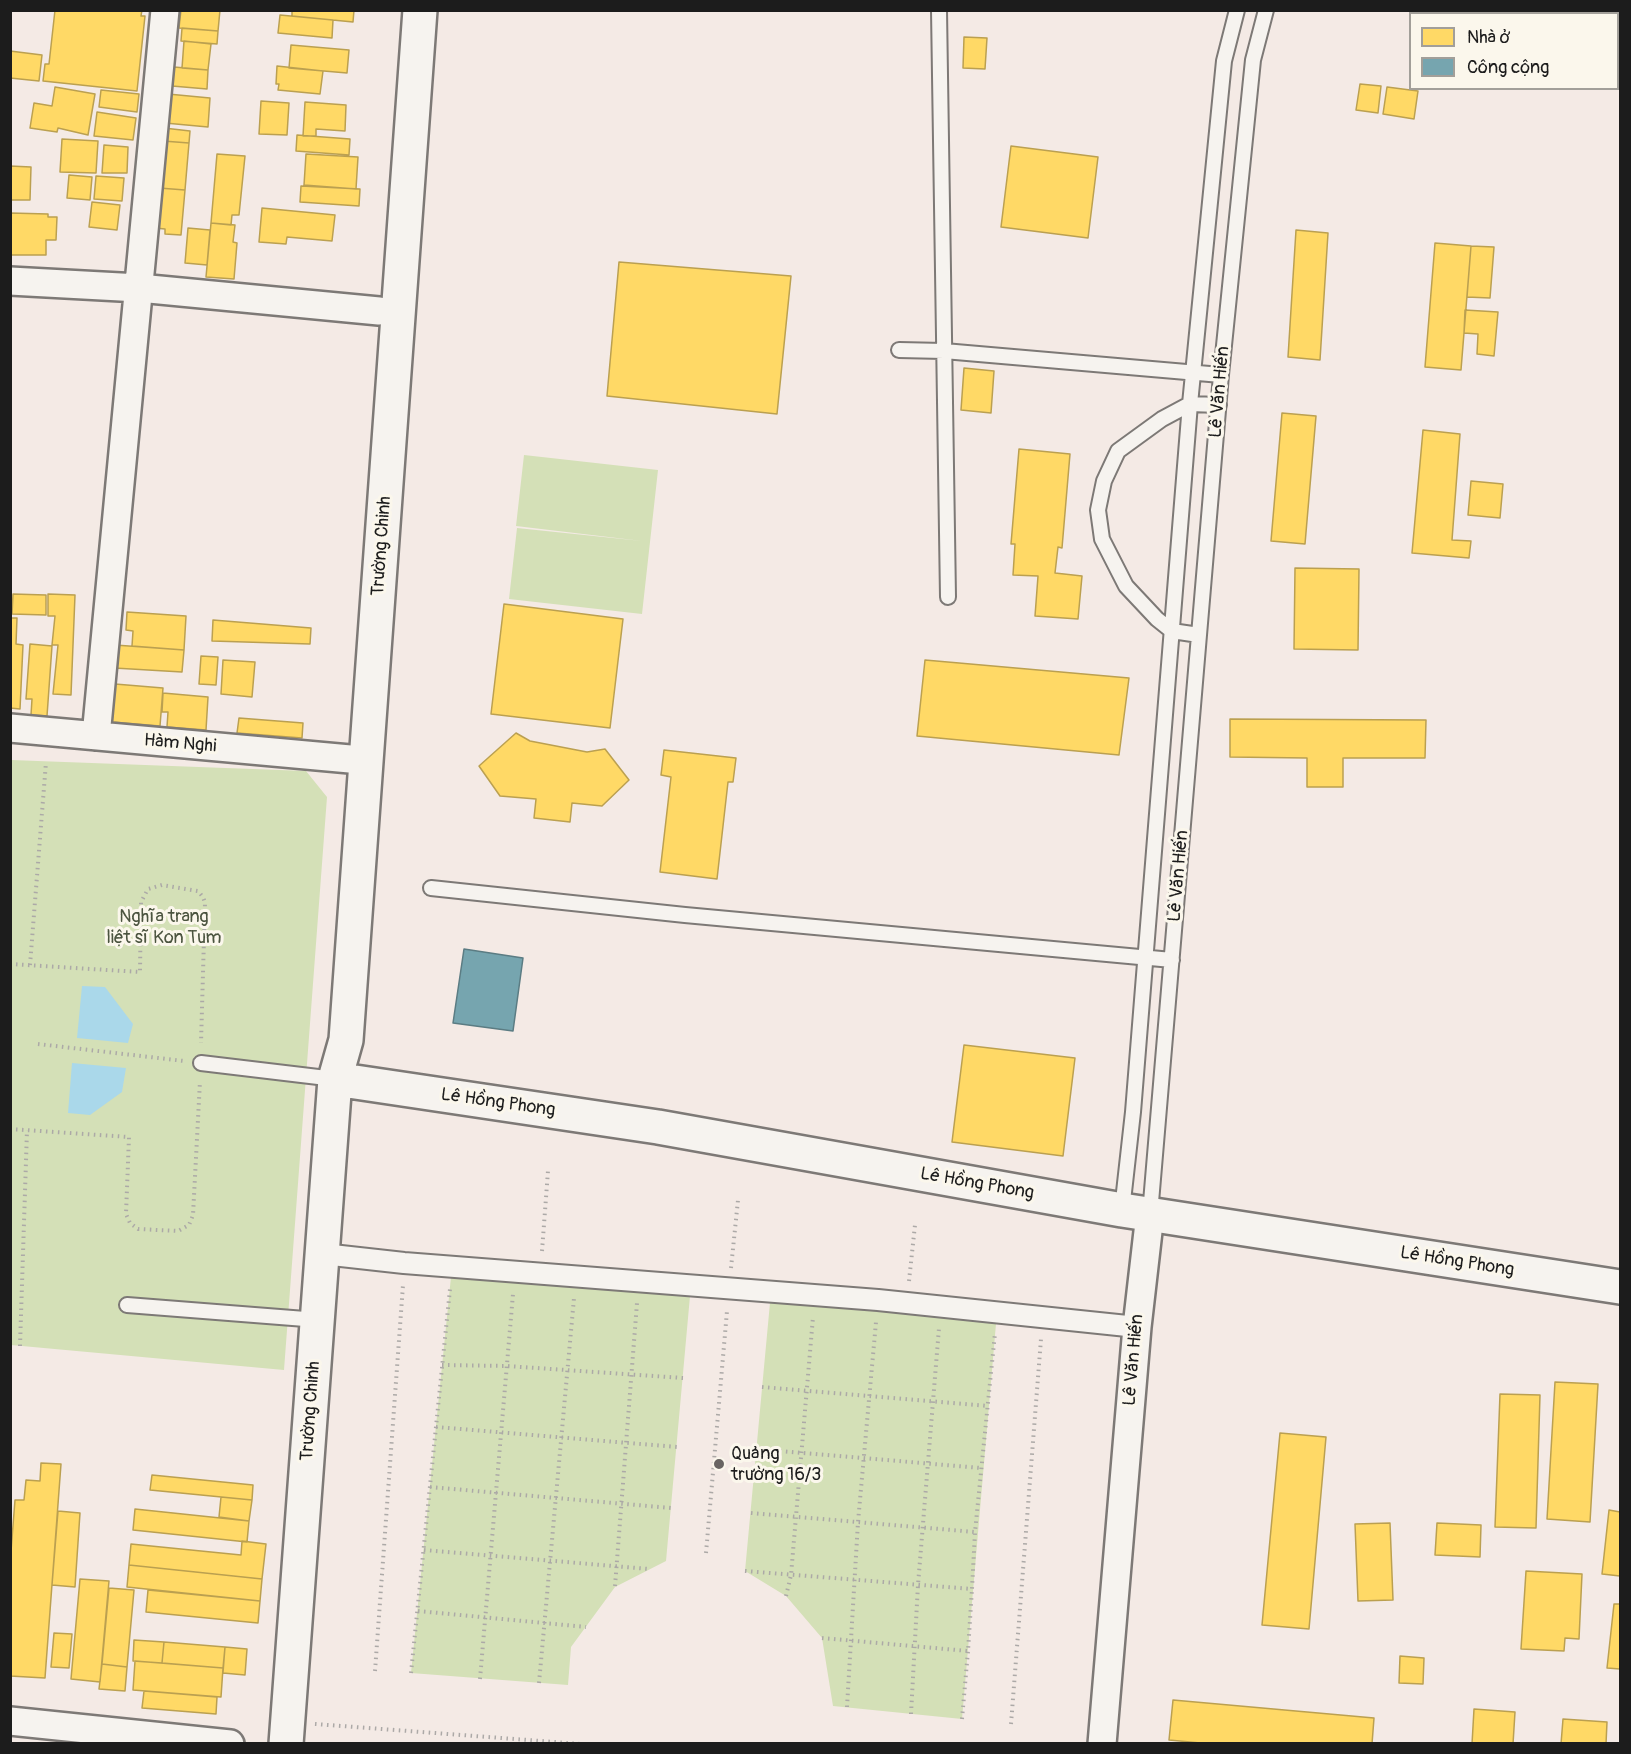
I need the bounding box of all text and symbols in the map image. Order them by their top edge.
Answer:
legend [1409,12,1619,90]
text: Nhà ở [1467,26,1510,49]
text: Công cộng [1467,56,1549,79]
street label: Lê Văn Hiến [1205,345,1235,439]
street label: Trường Chinh [368,495,396,597]
street label: Hàm Nghi [143,730,217,758]
street label: Lê Văn Hiến [1164,829,1194,923]
park label: Nghĩa trang liệt sĩ Kon Tum [107,906,221,948]
street label: Lê Hồng Phong [439,1084,557,1122]
street label: Lê Hồng Phong [918,1163,1036,1205]
street label: Lê Hồng Phong [1398,1242,1516,1282]
street label: Lê Văn Hiến [1119,1313,1149,1407]
street label: Trường Chinh [297,1360,325,1462]
place label: Quảng trường 16/3 [731,1443,821,1486]
marker: Quảng trường 16/3 [712,1457,726,1471]

